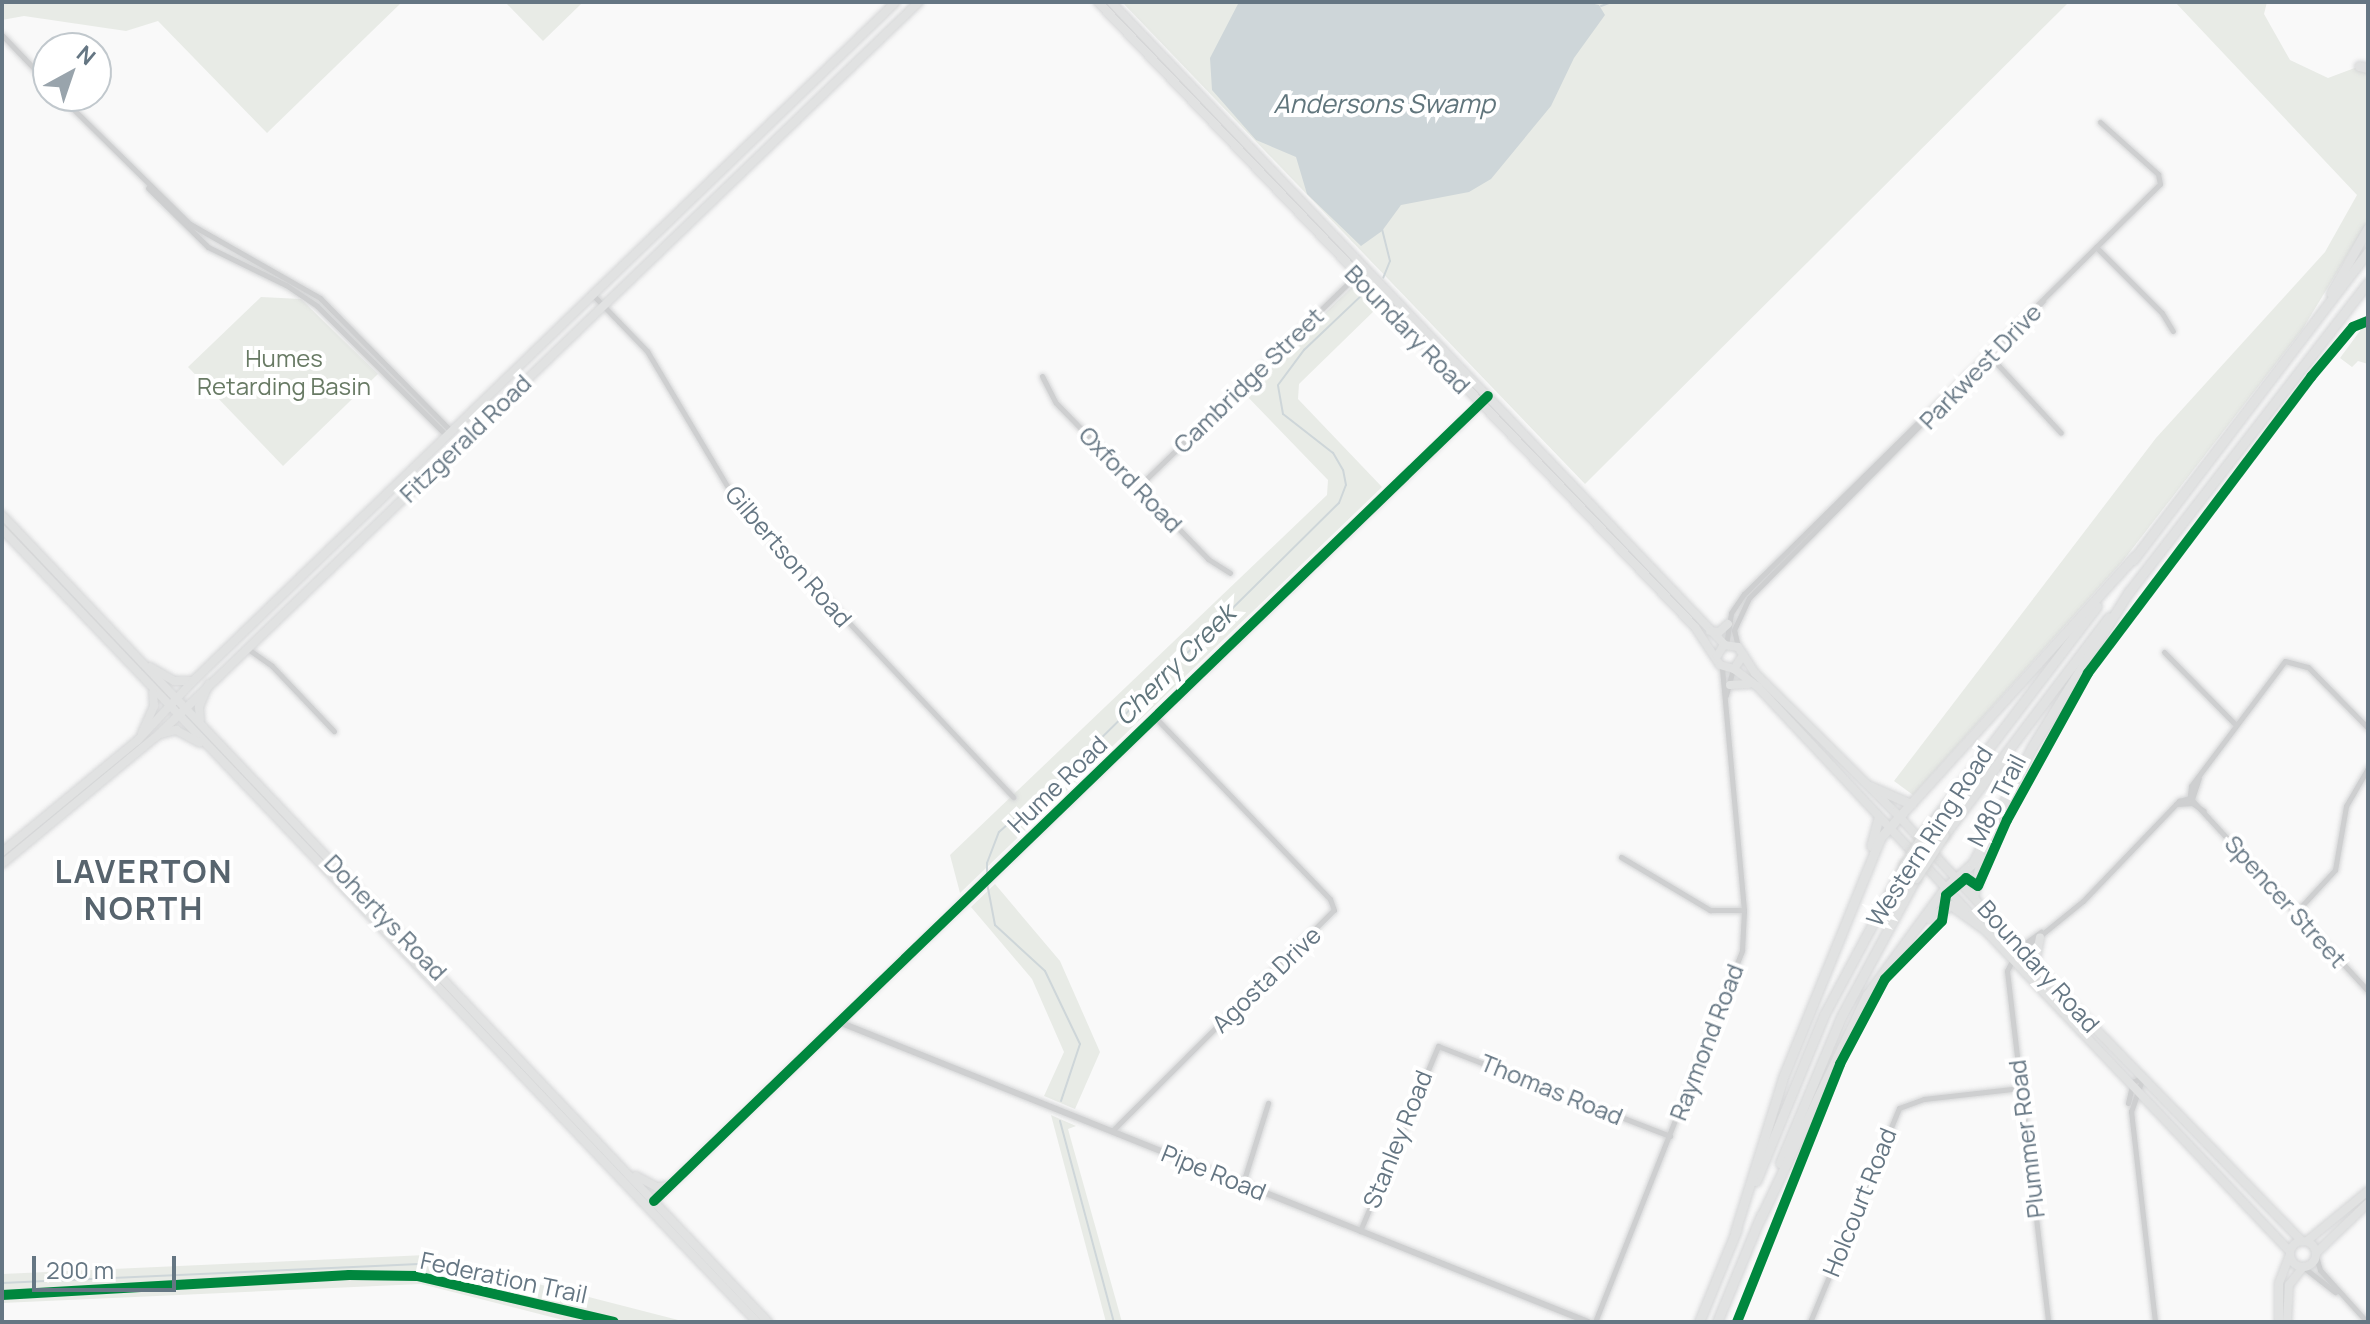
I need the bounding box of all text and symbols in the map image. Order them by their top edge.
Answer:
north arrow [32,32,112,112]
text: N [70,39,102,72]
water label: Andersons Swamp [1273,88,1495,120]
street label: Boundary Road [1339,259,1477,399]
street label: Parkwest Drive [1913,297,2047,435]
street label: Cambridge Street [1167,301,1329,459]
park label: Humes Retarding Basin [197,344,371,400]
street label: Fitzgerald Road [393,368,537,508]
street label: Oxford Road [1073,420,1189,538]
street label: Gilbertson Road [720,480,858,632]
water label: Cherry Creek [1108,598,1242,732]
street label: Hume Road [1001,730,1113,838]
street label: Western Ring Road [1860,740,1998,932]
street label: M80 Trail [1961,749,2031,851]
street label: Spencer Street [2219,829,2353,973]
street label: Dohertys Road [319,848,453,986]
district label: LAVERTON NORTH [55,853,233,928]
street label: Boundary Road [1972,894,2106,1038]
street label: Agosta Drive [1206,920,1326,1038]
street label: Raymond Road [1663,960,1749,1124]
street label: Thomas Road [1477,1047,1627,1131]
street label: Plummer Road [2002,1058,2050,1220]
street label: Stanley Road [1356,1066,1438,1212]
street label: Holcourt Road [1816,1124,1902,1280]
street label: Pipe Road [1158,1138,1270,1206]
scale bar [36,1240,180,1290]
street label: Federation Trail [418,1245,590,1309]
text: 200 m [46,1253,114,1286]

